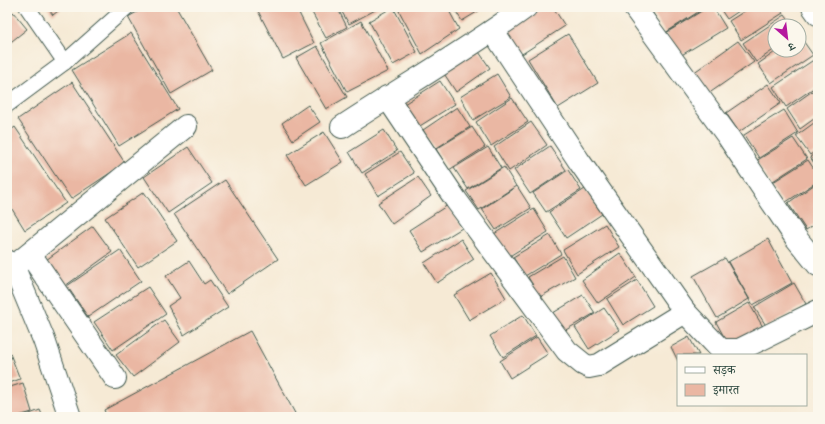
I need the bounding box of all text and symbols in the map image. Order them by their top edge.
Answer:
north arrow [767,18,807,58]
text: उ [784,38,798,54]
legend [677,354,807,406]
text: सड़क [712,363,737,378]
text: इमारत [712,383,740,398]

